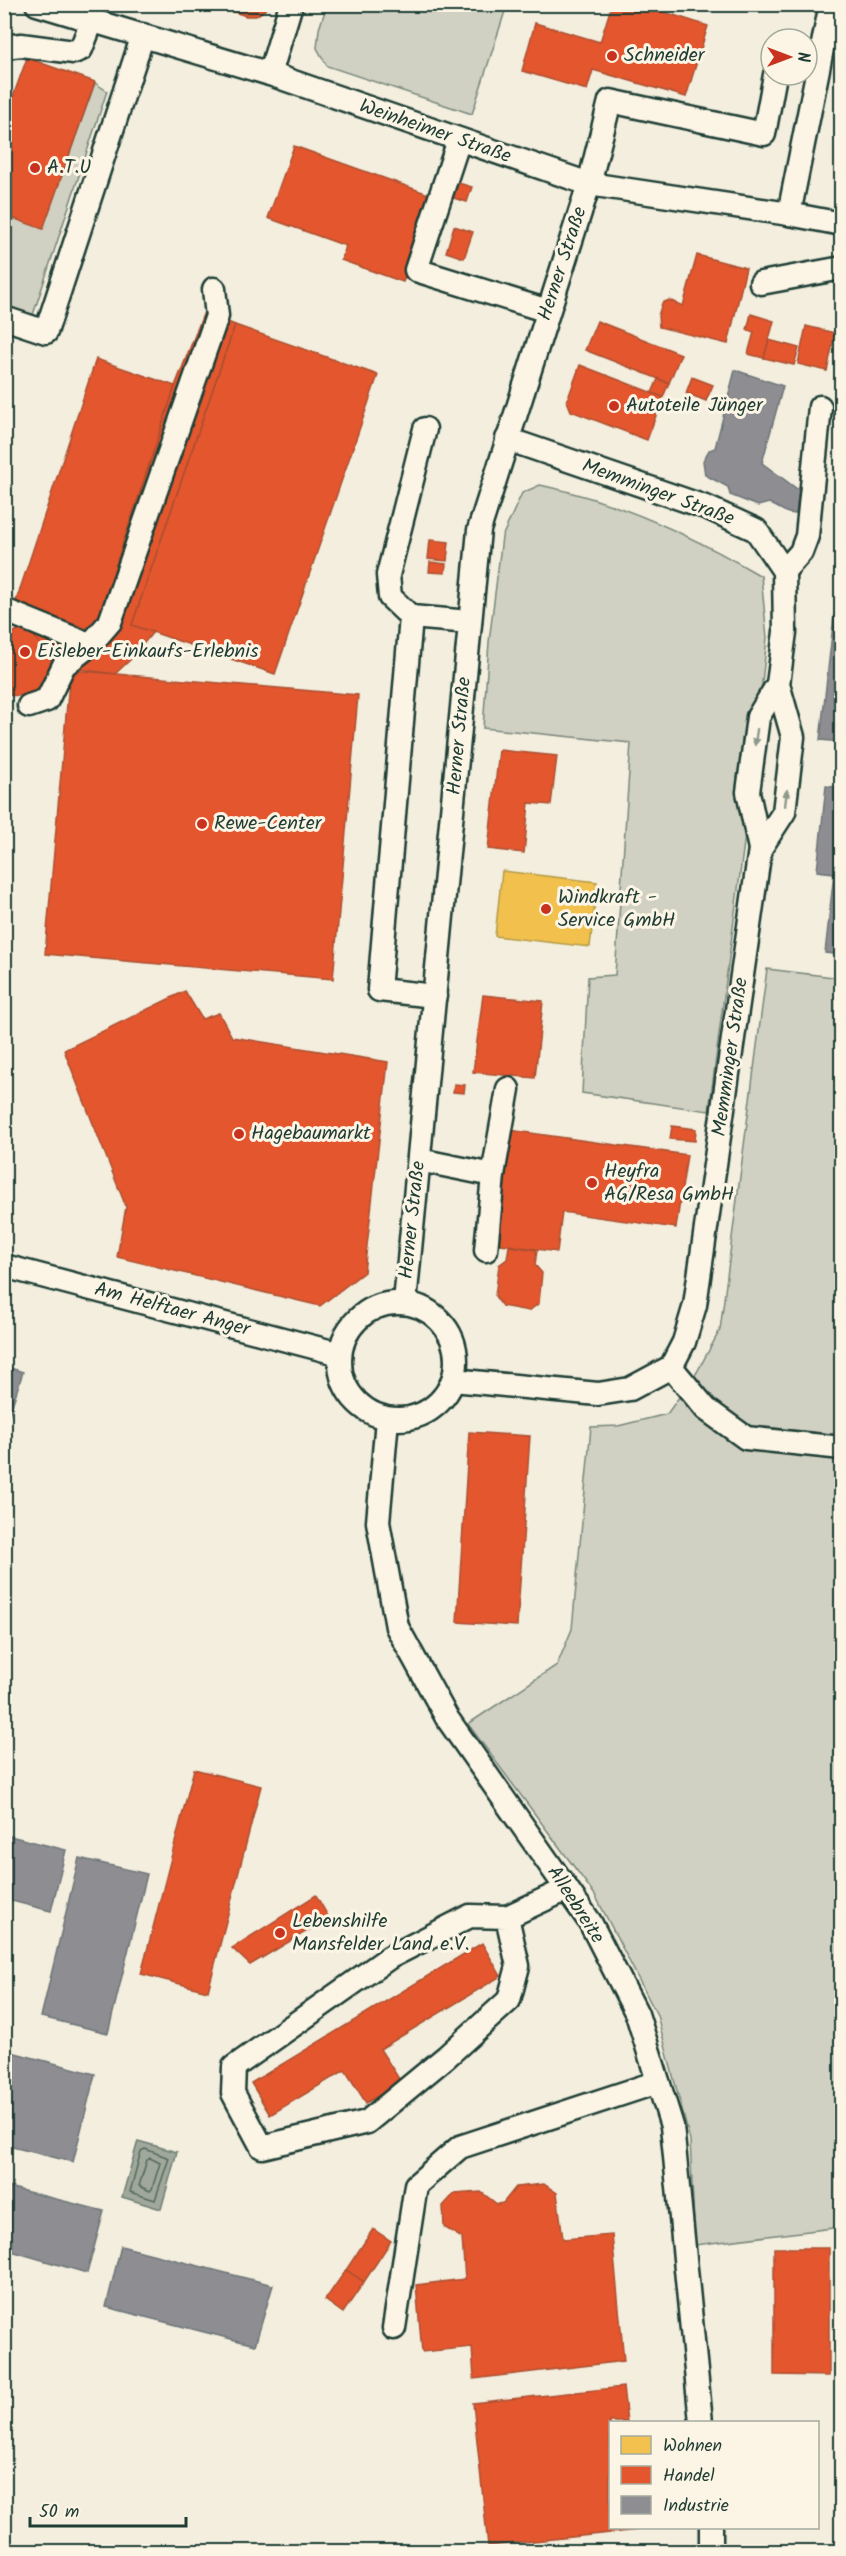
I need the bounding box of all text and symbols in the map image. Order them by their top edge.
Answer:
north arrow [759,27,819,87]
place label: Schneider [624,40,706,72]
marker: Schneider [605,49,619,63]
text: N [790,52,815,62]
street label: Weinheimer Straße [355,91,515,173]
place label: A.T.U [47,152,91,184]
marker: A.T.U [28,161,42,175]
street label: Herner Straße [529,203,597,325]
place label: Autoteile Jünger [626,390,764,422]
marker: Autoteile Jünger [607,399,621,413]
street label: Memminger Straße [577,451,739,535]
place label: Eisleber-Einkaufs-Erlebnis [37,636,259,668]
marker: Eisleber-Einkaufs-Erlebnis [18,645,32,659]
street label: Herner Straße [439,676,481,796]
one-way arrow [751,728,760,747]
one-way arrow [781,788,790,807]
place label: Rewe-Center [214,808,323,840]
marker: Rewe-Center [195,817,209,831]
place label: Windkraft - Service GmbH [558,882,675,937]
marker: Windkraft - Service GmbH [539,902,553,916]
street label: Memminger Straße [704,975,758,1139]
place label: Hagebaumarkt [251,1118,371,1150]
marker: Hagebaumarkt [232,1127,246,1141]
place label: Heyfra AG/Resa GmbH [604,1156,734,1211]
street label: Herner Straße [391,1159,435,1281]
marker: Heyfra AG/Resa GmbH [585,1176,599,1190]
street label: Am Helftaer Anger [91,1274,255,1346]
street label: Alleebreite [538,1860,612,1950]
place label: Lebenshilfe Mansfelder Land e.V. [292,1906,469,1961]
marker: Lebenshilfe Mansfelder Land e.V. [273,1926,287,1940]
legend [609,2421,819,2529]
text: Wohnen [663,2432,722,2461]
text: Handel [663,2462,715,2491]
scale bar [30,2490,186,2528]
text: Industrie [663,2492,729,2521]
text: 50 m [39,2498,79,2527]

